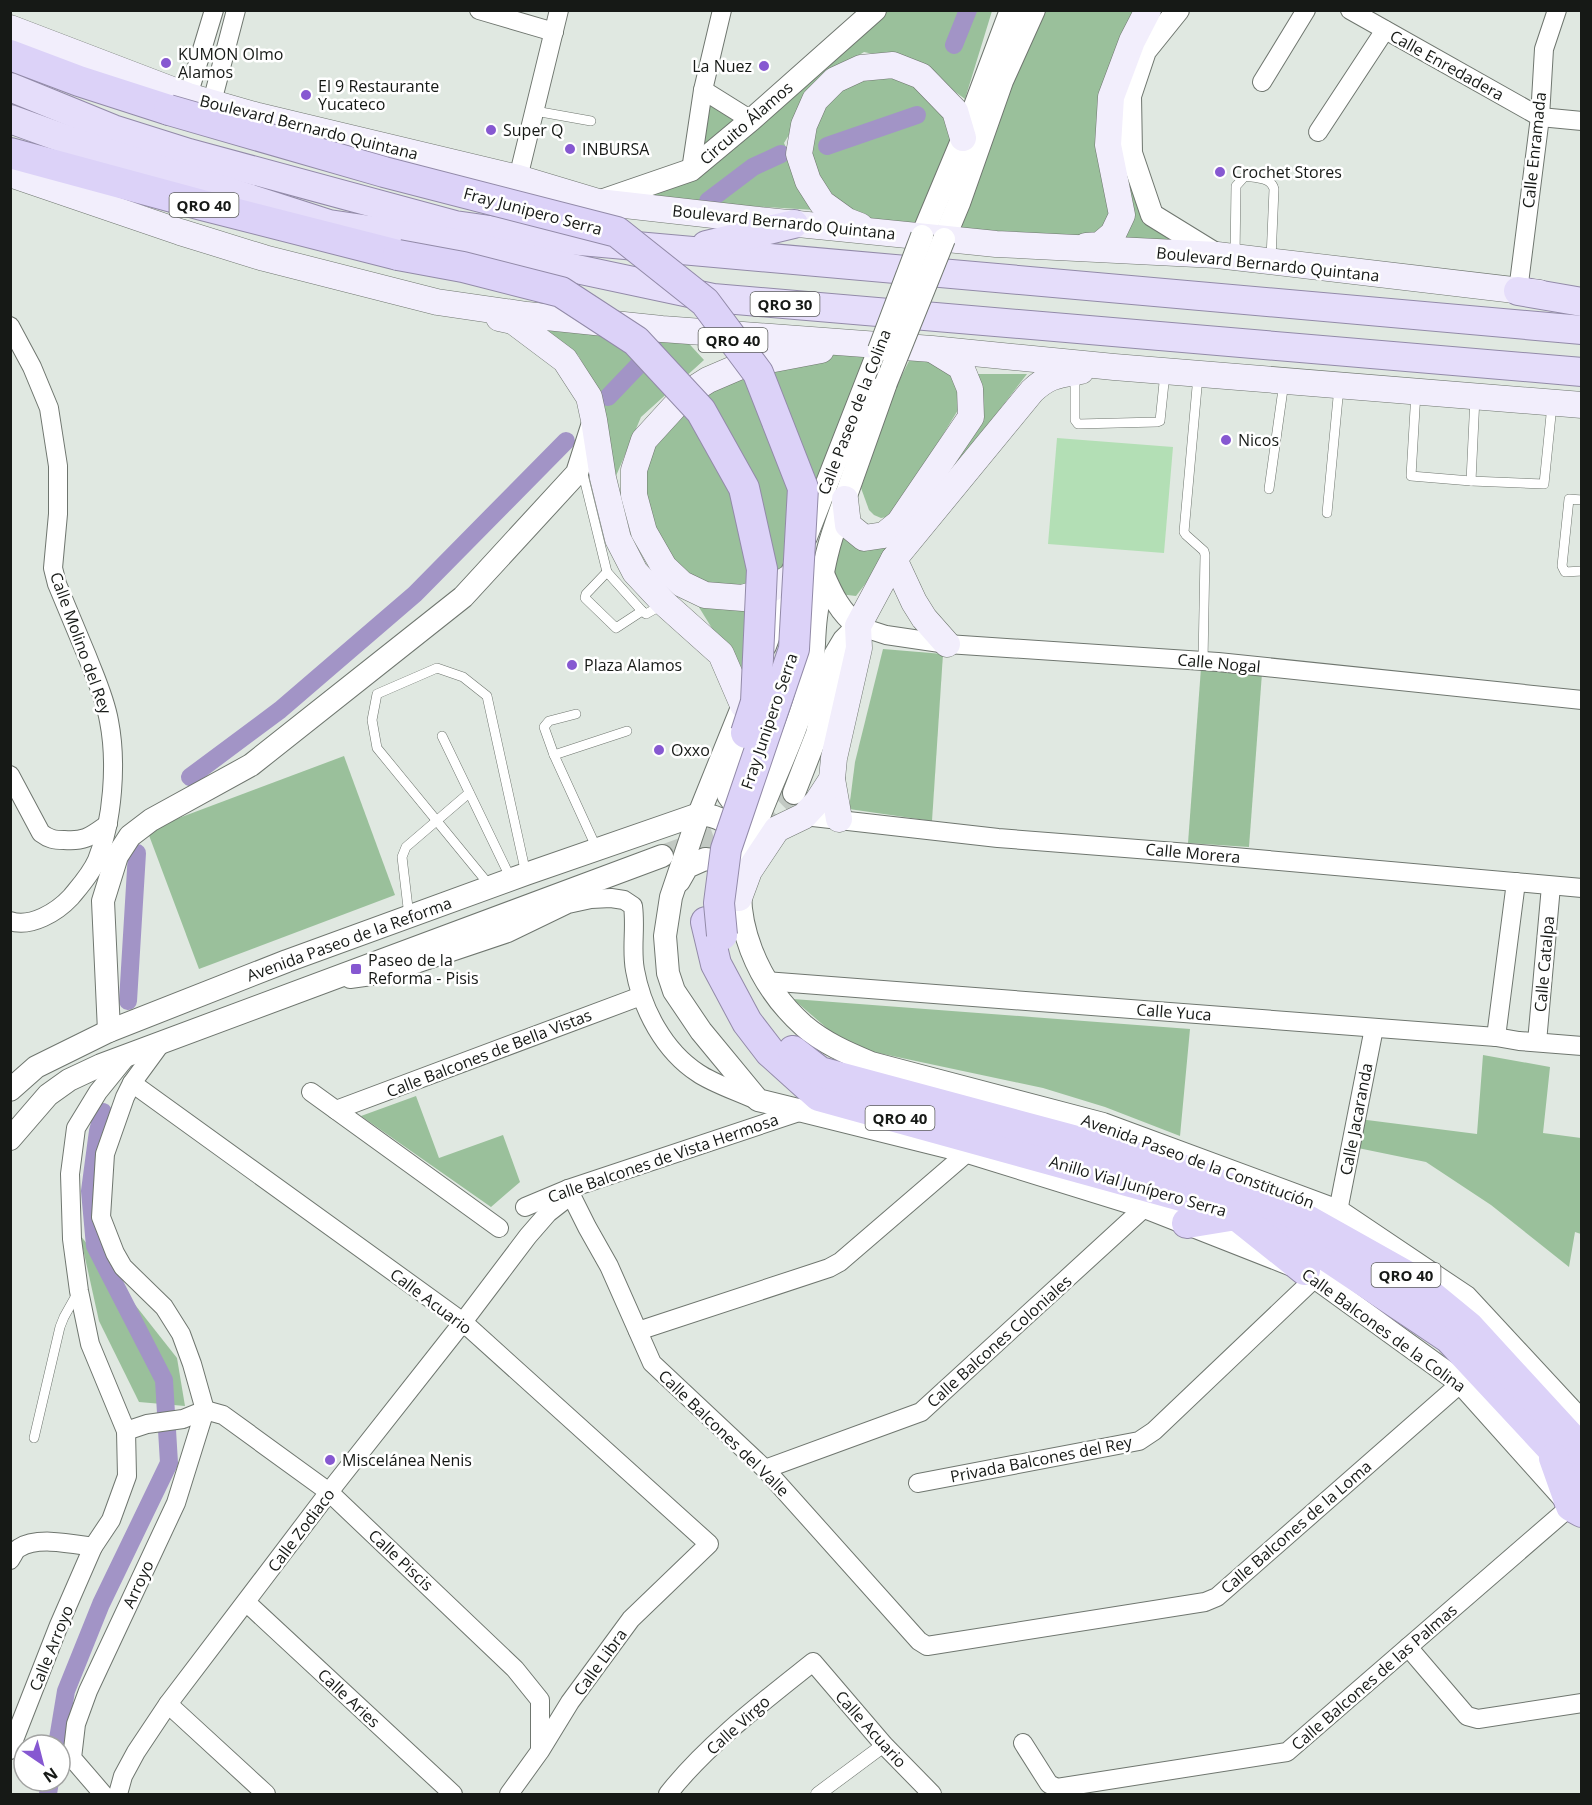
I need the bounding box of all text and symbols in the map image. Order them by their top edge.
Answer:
street label: Calle Enredadera [1386,25,1508,105]
place label: KUMON Olmo Alamos [178,43,283,83]
place label: La Nuez [692,55,752,77]
marker: KUMON Olmo Alamos [159,56,173,70]
marker: La Nuez [757,59,771,73]
place label: El 9 Restaurante Yucateco [318,75,439,115]
street label: Circuito Álamos [695,76,797,170]
marker: El 9 Restaurante Yucateco [299,88,313,102]
street label: Boulevard Bernardo Quintana [198,89,420,165]
street label: Calle Enramada [1517,91,1551,209]
place label: Super Q [503,119,564,141]
marker: Super Q [484,123,498,137]
place label: INBURSA [582,138,650,160]
marker: INBURSA [563,142,577,156]
place label: Crochet Stores [1232,161,1342,183]
marker: Crochet Stores [1213,165,1227,179]
street label: Fray Junipero Serra [461,182,605,240]
road number: QRO 40 [170,193,238,217]
street label: Boulevard Bernardo Quintana [671,199,897,245]
street label: Boulevard Bernardo Quintana [1155,241,1381,287]
road number: QRO 30 [750,292,820,316]
street label: Calle Paseo de la Colina [812,326,896,498]
road number: QRO 40 [698,328,768,352]
place label: Nicos [1238,429,1279,451]
marker: Nicos [1219,433,1233,447]
street label: Calle Molino del Rey [45,569,117,718]
street label: Calle Nogal [1176,648,1262,678]
street label: Fray Junipero Serra [735,650,803,792]
place label: Plaza Alamos [584,654,682,676]
marker: Plaza Alamos [565,658,579,672]
place label: Oxxo [671,739,710,761]
marker: Oxxo [652,743,666,757]
street label: Calle Morera [1145,838,1241,868]
street label: Avenida Paseo de la Reforma [243,892,455,986]
street label: Calle Catalpa [1529,915,1559,1013]
place label: Paseo de la Reforma - Pisis [368,949,479,989]
marker: Paseo de la Reforma - Pisis [349,962,363,976]
street label: Calle Yuca [1136,998,1212,1026]
street label: Calle Balcones de Bella Vistas [383,1004,595,1102]
street label: Calle Jacaranda [1334,1061,1378,1177]
road number: QRO 40 [866,1106,934,1130]
street label: Calle Balcones de Vista Hermosa [545,1108,781,1208]
street label: Avenida Paseo de la Constitución [1079,1109,1317,1213]
street label: Anillo Vial Junípero Serra [1047,1150,1229,1222]
street label: Calle Acuario [386,1263,476,1339]
street label: Calle Balcones de la Colina [1298,1263,1470,1397]
road number: QRO 40 [1372,1263,1440,1287]
street label: Calle Balcones Coloniales [922,1270,1076,1412]
street label: Calle Balcones del Valle [654,1365,794,1501]
street label: Privada Balcones del Rey [948,1430,1135,1487]
place label: Miscelánea Nenis [342,1449,472,1471]
marker: Miscelánea Nenis [323,1453,337,1467]
street label: Calle Balcones de la Loma [1216,1455,1376,1599]
street label: Calle Zodiaco [262,1484,340,1576]
street label: Calle Piscis [364,1524,438,1596]
street label: Arroyo [117,1556,159,1612]
street label: Calle Balcones de las Palmas [1286,1599,1462,1755]
street label: Calle Arroyo [24,1602,78,1694]
street label: Calle Libra [568,1624,632,1700]
street label: Calle Aries [313,1664,385,1732]
street label: Calle Acuario [830,1686,912,1772]
street label: Calle Virgo [701,1691,775,1759]
north arrow [12,1733,72,1793]
text: N [39,1763,62,1788]

